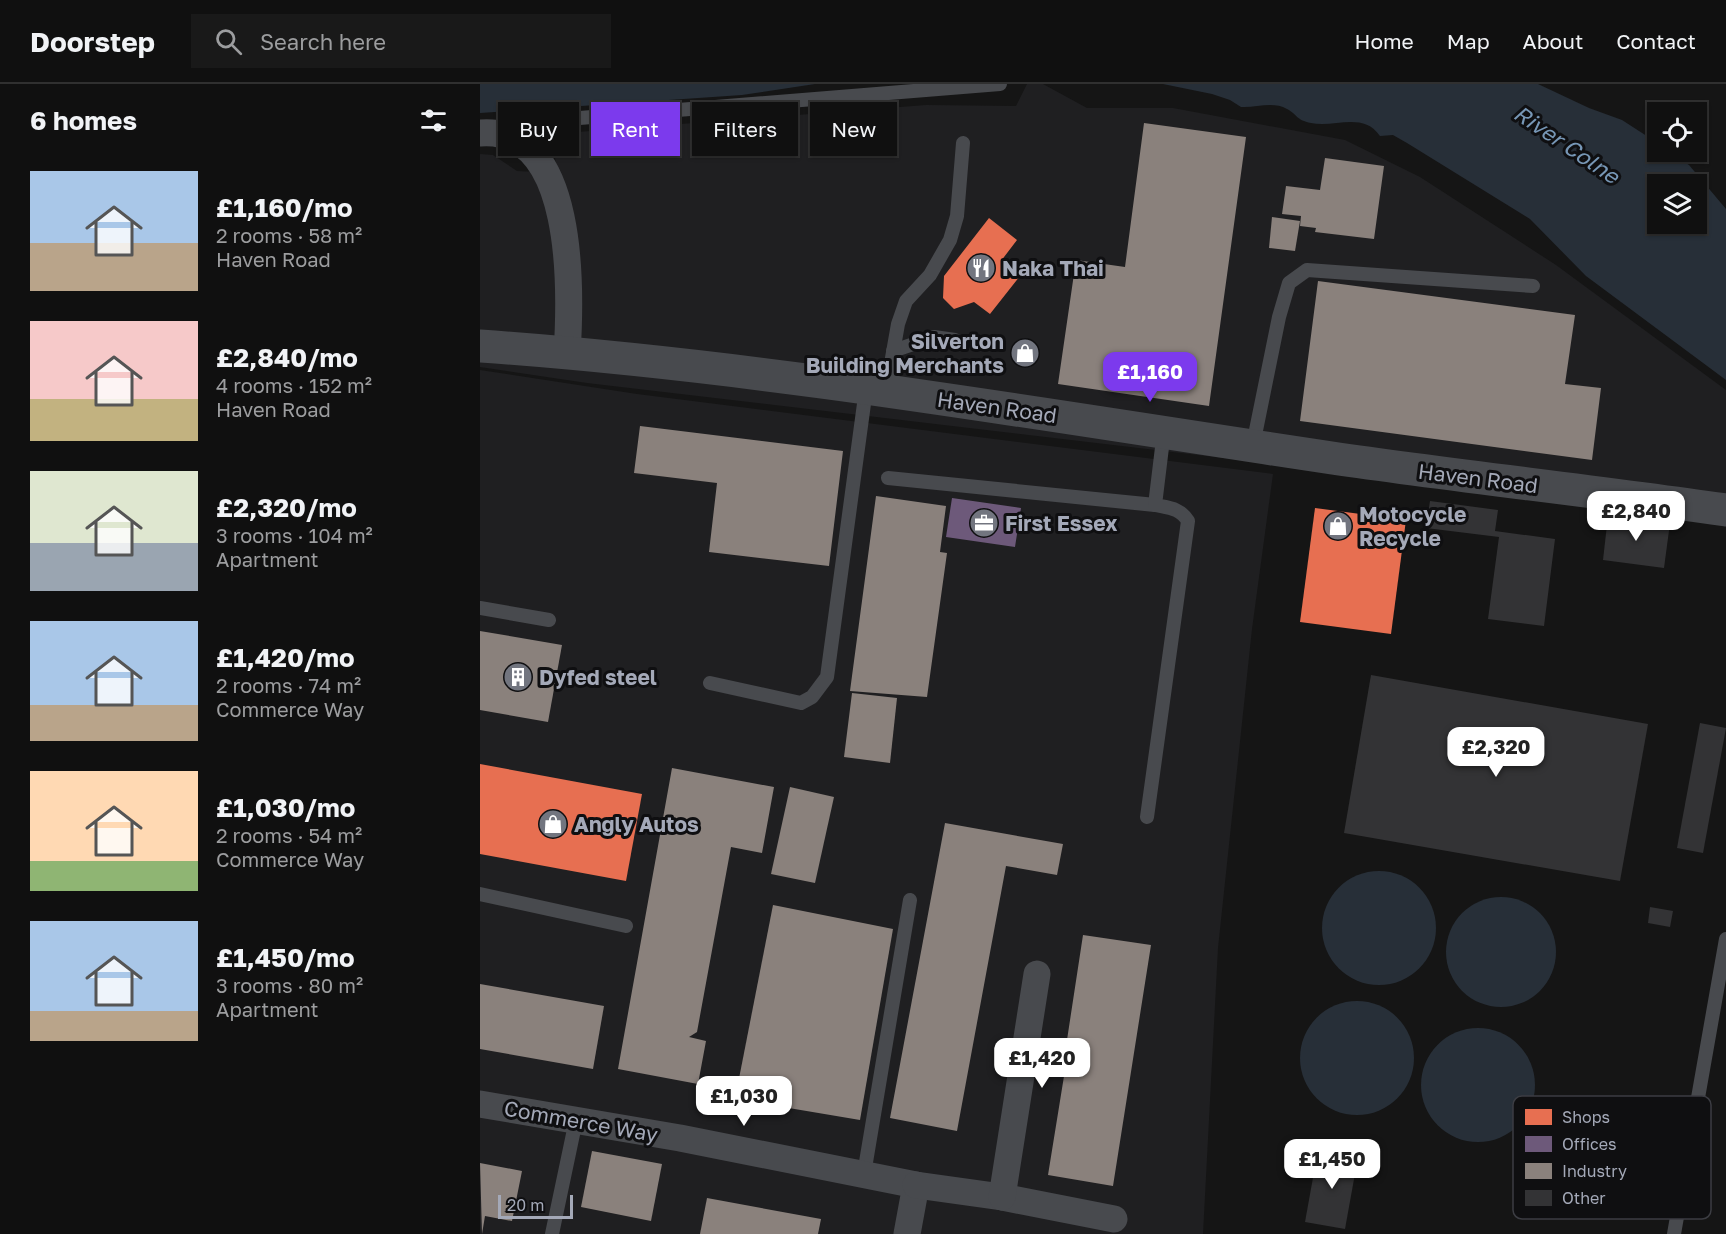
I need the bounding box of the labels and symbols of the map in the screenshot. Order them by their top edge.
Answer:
water label: River Colne [1509,99,1627,190]
restaurant icon: Naka Thai [965,252,997,284]
place label: Naka Thai [1002,255,1104,281]
place label: Silverton Building Merchants [806,328,1004,378]
shop icon: Silverton Building Merchants [1009,337,1041,369]
pin: £1,160 [1101,352,1199,403]
street label: Haven Road [936,386,1058,428]
street label: Haven Road [1417,458,1539,498]
pin: £2,840 [1587,491,1685,542]
place label: Motocycle Recycle [1359,501,1466,551]
office icon: First Essex [968,507,1000,539]
place label: First Essex [1005,510,1118,536]
shop icon: Motocycle Recycle [1322,510,1354,542]
building icon: Dyfed steel [502,661,534,693]
place label: Dyfed steel [539,664,657,690]
pin: £2,320 [1447,727,1545,778]
shop icon: Angly Autos [537,808,569,840]
place label: Angly Autos [574,811,699,837]
pin: £1,420 [993,1038,1091,1089]
pin: £1,030 [695,1076,793,1127]
street label: Commerce Way [502,1095,660,1147]
legend [1513,1096,1711,1219]
text: Shops [1562,1107,1610,1127]
text: Offices [1562,1134,1616,1154]
pin: £1,450 [1283,1139,1381,1190]
text: Industry [1562,1161,1627,1181]
text: Other [1562,1188,1606,1208]
scale bar [498,1192,573,1220]

